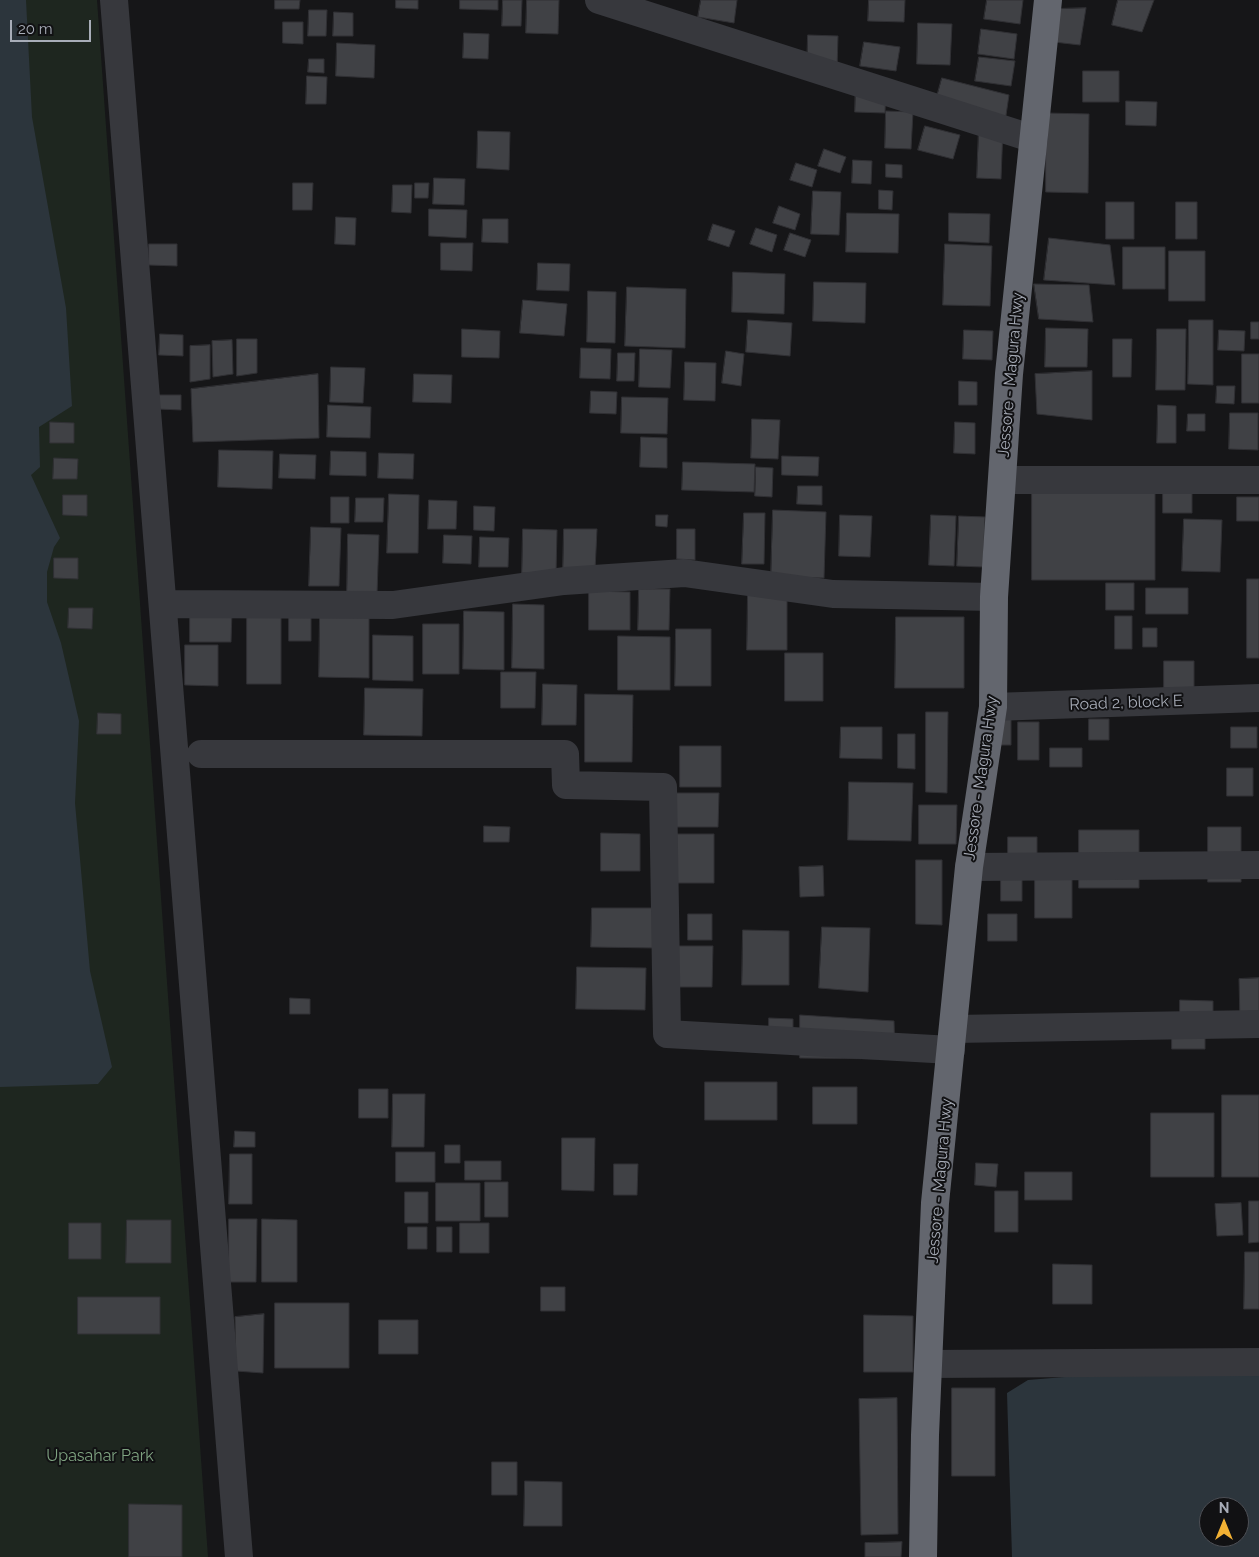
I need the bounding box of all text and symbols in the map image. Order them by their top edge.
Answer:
scale bar [12,10,94,42]
text: 20 m [18,20,53,38]
street label: Jessore - Magura Hwy [994,292,1028,458]
street label: Road 2, block E [1069,691,1183,715]
street label: Jessore - Magura Hwy [960,695,1002,861]
street label: Jessore - Magura Hwy [923,1098,957,1264]
park label: Upasahar Park [46,1446,154,1466]
north arrow [1199,1497,1249,1547]
text: N [1219,1500,1229,1516]

